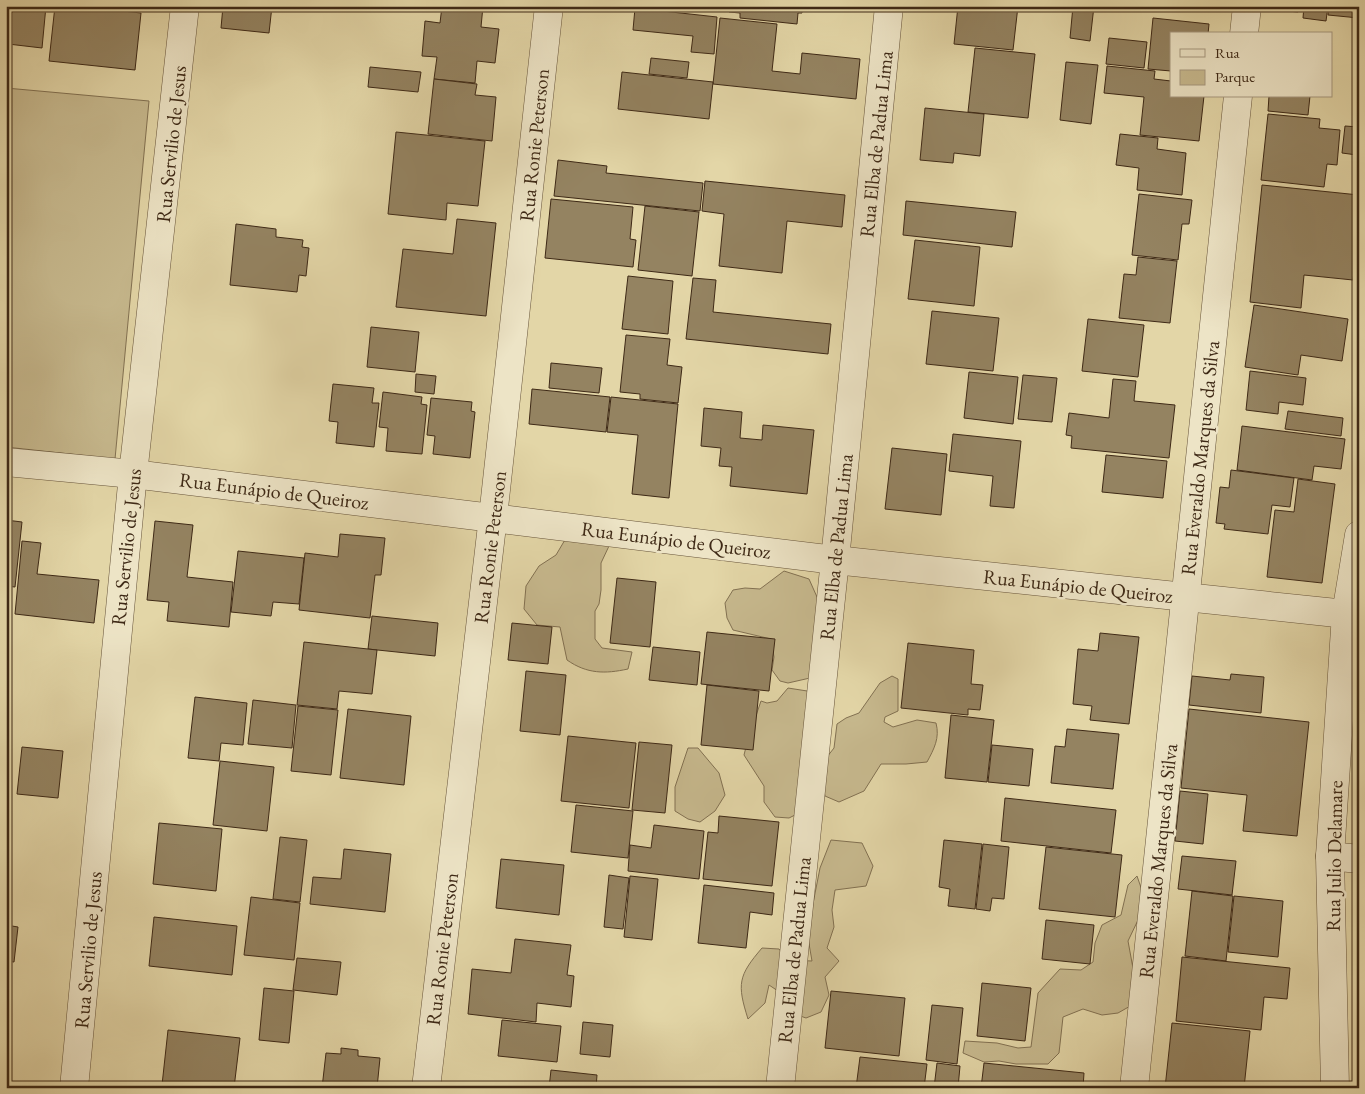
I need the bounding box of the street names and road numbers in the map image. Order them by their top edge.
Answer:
street label: Rua Elba de Padua Lima [853,49,899,239]
street label: Rua Servilio de Jesus [150,64,192,224]
street label: Rua Ronie Peterson [513,67,555,223]
street label: Rua Everaldo Marques da Silva [1175,339,1225,577]
street label: Rua Elba de Padua Lima [813,452,859,642]
street label: Rua Eunápio de Queiroz [178,466,371,516]
street label: Rua Servilio de Jesus [105,467,147,627]
street label: Rua Ronie Peterson [468,469,512,625]
street label: Rua Eunápio de Queiroz [580,515,773,565]
street label: Rua Eunápio de Queiroz [982,563,1175,609]
street label: Rua Everaldo Marques da Silva [1133,742,1183,980]
street label: Rua Julio Delamare [1320,780,1348,932]
street label: Rua Elba de Padua Lima [771,855,817,1045]
street label: Rua Servilio de Jesus [68,870,108,1030]
street label: Rua Ronie Peterson [420,871,464,1027]

